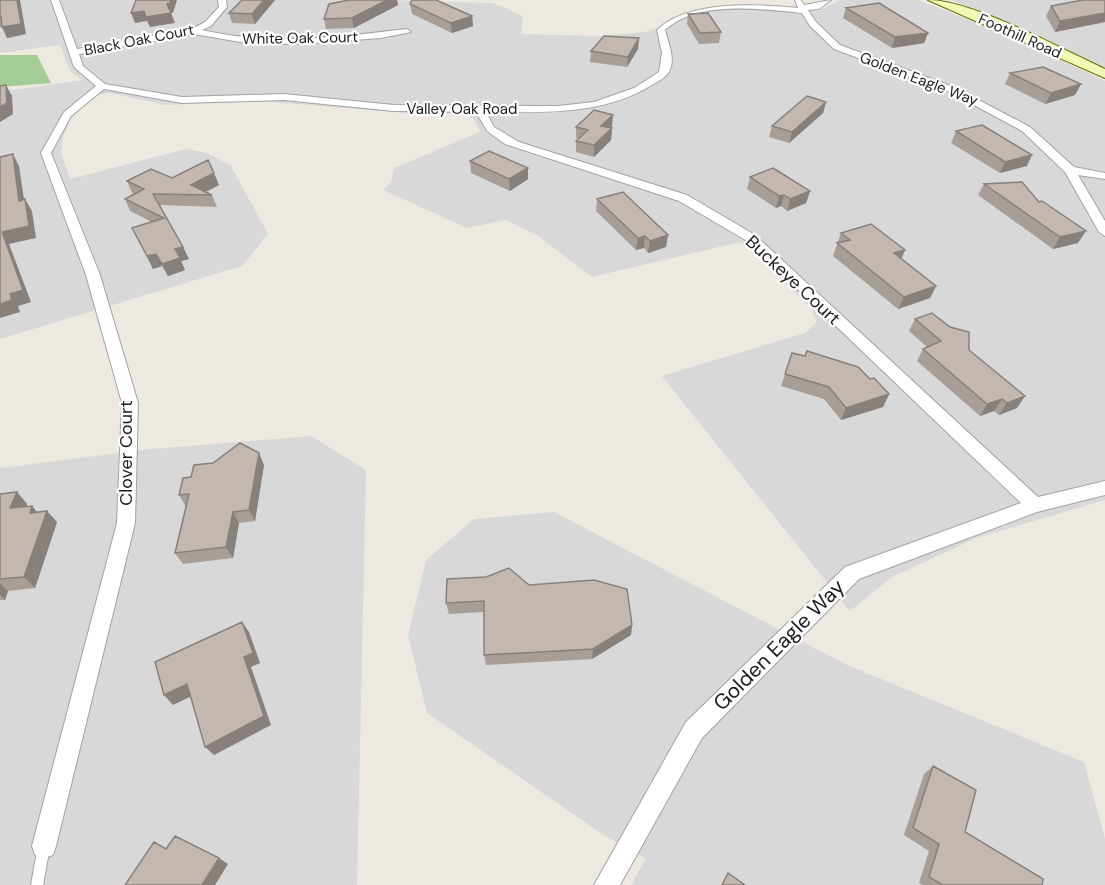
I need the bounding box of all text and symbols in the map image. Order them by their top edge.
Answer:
street label: Foothill Road [975,9,1065,63]
street label: Black Oak Court [82,20,196,60]
street label: White Oak Court [242,27,358,49]
street label: Golden Eagle Way [857,47,982,111]
street label: Valley Oak Road [407,99,517,119]
street label: Buckeye Court [740,230,846,330]
street label: Clover Court [114,400,138,506]
street label: Golden Eagle Way [707,573,851,717]

